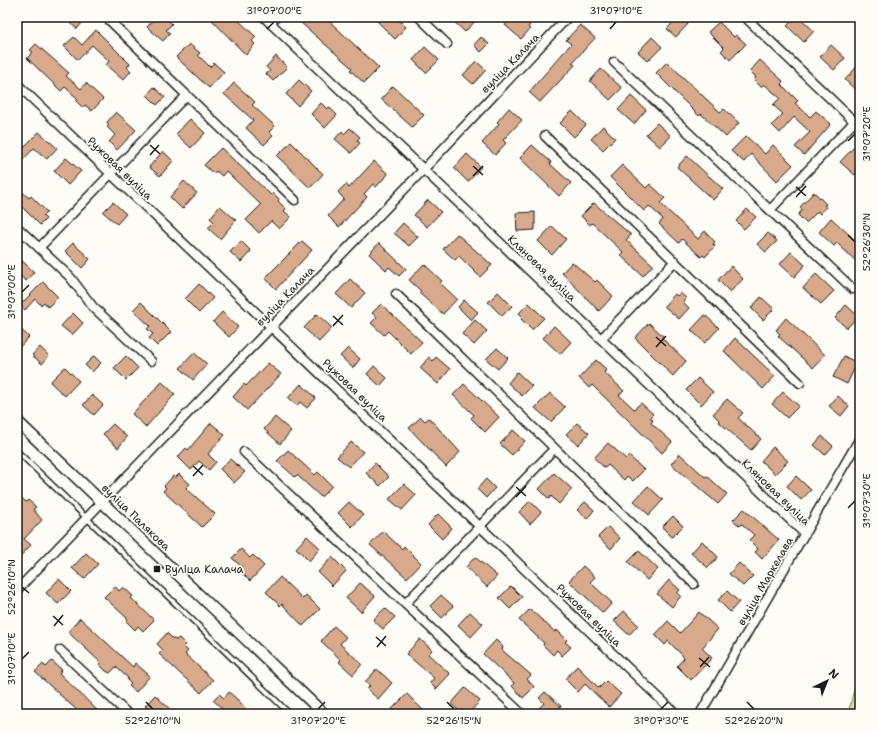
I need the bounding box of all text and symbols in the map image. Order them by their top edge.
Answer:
text: 31°07'00"E [246,4,302,17]
text: 31°07'10"E [590,4,642,17]
street label: вуліца Калача [478,30,543,97]
text: 31°07'20"E [860,106,873,162]
street label: Ружовая вуліца [84,134,155,203]
text: 52°26'30"N [860,213,873,271]
street label: Кляновая вуліца [504,232,579,305]
street label: вуліца Калача [253,263,318,330]
text: 31°07'00"E [5,264,18,320]
street label: Ружовая вуліца [319,356,390,425]
street label: Кляновая вуліца [738,456,813,529]
text: 31°07'30"E [860,473,873,529]
street label: вуліца Палякова [98,481,173,554]
street label: вуліца Маркелава [734,534,797,628]
text: 52°26'10"N [5,559,18,615]
place label: Вуліца Калача [165,562,244,577]
marker: Вуліца Калача [152,564,162,574]
street label: Ружовая вуліца [553,581,624,650]
text: 31°07'10"E [5,633,18,685]
north arrow [807,661,847,701]
text: N [825,666,842,683]
text: 52°26'10"N [125,714,181,727]
text: 31°07'20"E [290,714,346,727]
text: 52°26'15"N [427,714,481,727]
text: 31°07'30"E [633,714,689,727]
text: 52°26'20"N [725,714,783,727]

